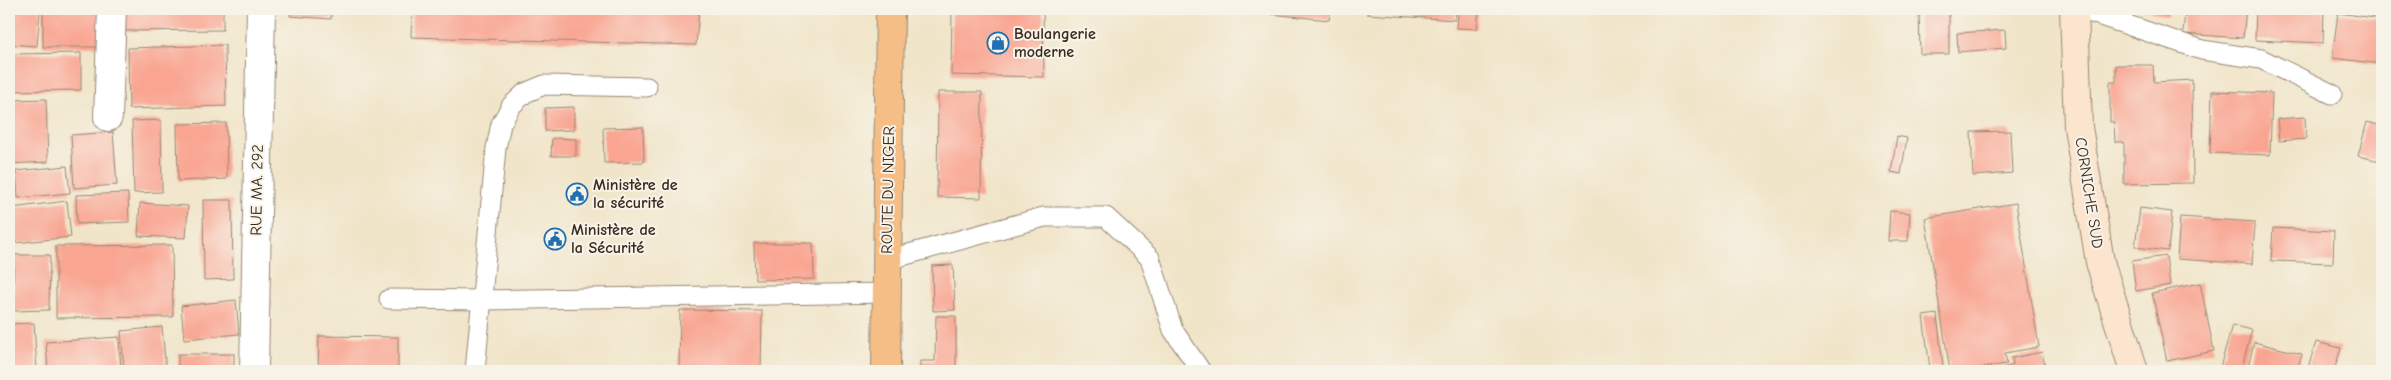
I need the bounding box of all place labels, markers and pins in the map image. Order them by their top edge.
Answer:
place label: Boulangerie moderne [1014,25,1096,61]
shop icon: Boulangerie moderne [986,31,1010,55]
place label: Ministère de la sécurité [593,176,678,212]
public building icon: Ministère de la sécurité [565,182,589,206]
place label: Ministère de la Sécurité [571,221,656,257]
public building icon: Ministère de la Sécurité [543,227,567,251]

